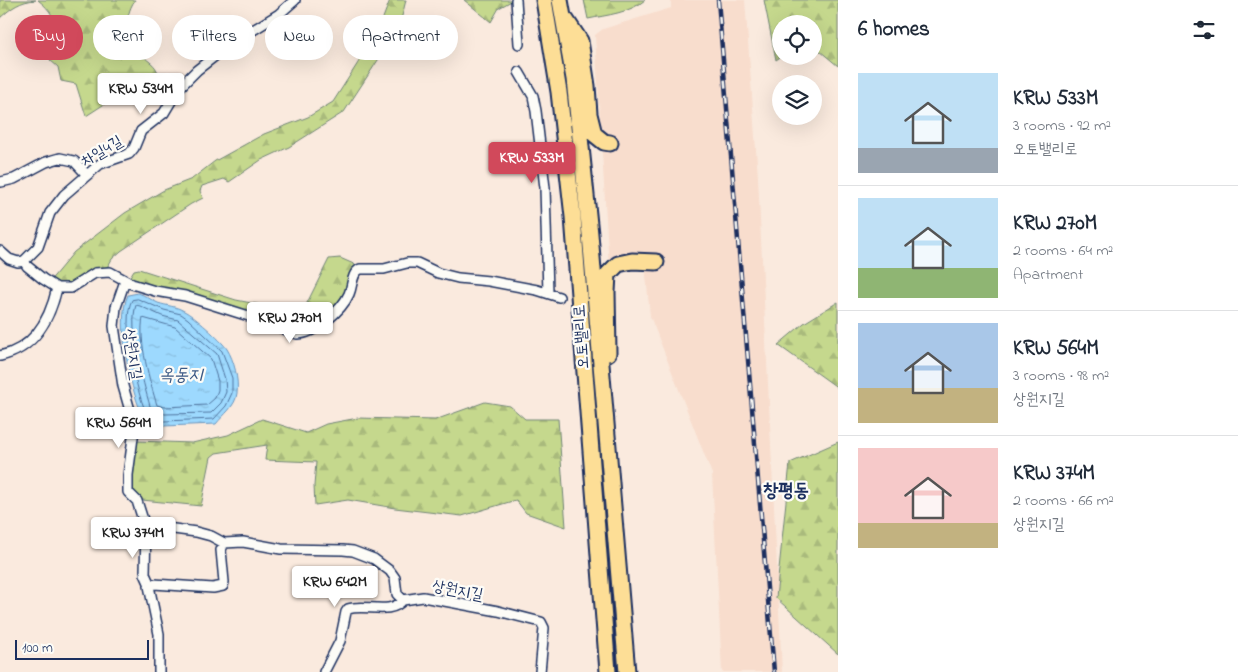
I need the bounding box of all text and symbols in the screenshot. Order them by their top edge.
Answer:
chip: Buy [15,15,83,60]
chip: Rent [93,15,162,60]
chip: Filters [172,15,255,60]
chip: New [265,15,333,60]
chip: Apartment [343,15,458,60]
map controls [772,15,822,125]
button: locate [772,15,822,65]
text: 6 homes [858,15,930,45]
icon: filters [1190,16,1218,44]
pin: KRW 534M [89,72,193,115]
button: layers [772,75,822,125]
text: KRW 534M [108,77,174,101]
text: KRW 533M [1013,84,1098,114]
icon: home [898,93,958,153]
text: 3 rooms · 92 m² [1013,114,1111,138]
street label: 차일4길 [76,130,128,174]
text: 오토밸리로 [1013,138,1077,162]
pin: KRW 533M [480,142,584,184]
text: KRW 533M [499,146,565,170]
text: KRW 270M [1013,209,1097,239]
icon: home [898,218,958,278]
text: 2 rooms · 64 m² [1013,239,1113,263]
text: Apartment [1013,263,1083,287]
pin: KRW 270M [238,302,342,344]
street label: 오토밸리로 [568,304,596,370]
text: KRW 270M [258,306,322,330]
street label: 상원지길 [116,327,148,382]
text: KRW 564M [1013,334,1099,364]
icon: home [898,343,958,403]
water label: 옥동지 [159,363,205,389]
text: 3 rooms · 98 m² [1013,364,1109,388]
text: 상원지길 [1013,388,1065,412]
pin: KRW 564M [67,406,171,449]
text: KRW 564M [86,411,152,435]
text: KRW 374M [1013,459,1095,489]
icon: home [898,468,958,528]
district label: 창평동 [763,478,809,505]
text: 2 rooms · 66 m² [1013,489,1114,513]
text: 상원지길 [1013,513,1065,537]
pin: KRW 374M [81,516,185,559]
text: KRW 374M [102,521,164,545]
pin: KRW 642M [283,566,387,608]
text: KRW 642M [303,570,367,594]
street label: 상원지길 [430,574,485,608]
scale bar [15,637,149,660]
text: 100 m [22,638,53,659]

